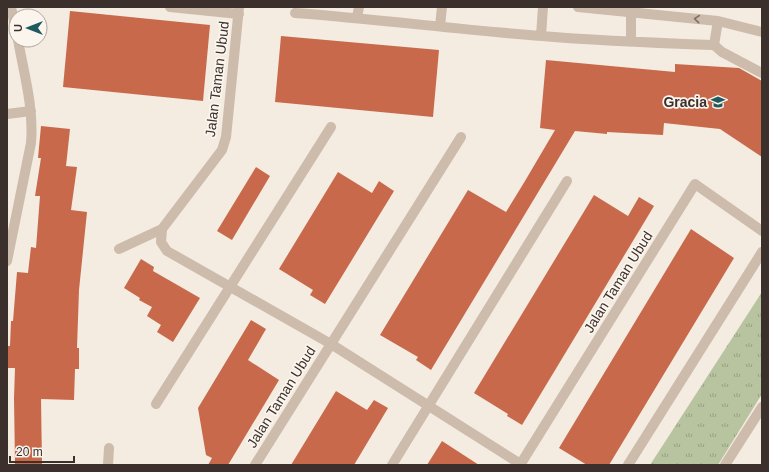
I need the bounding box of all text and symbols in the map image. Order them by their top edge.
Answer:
north arrow [8,8,48,48]
one-way arrow [694,14,700,23]
street label: Jalan Taman Ubud [202,20,232,138]
text: U [12,24,24,32]
place label: Gracia [663,94,707,110]
school or university icon: Gracia [710,94,726,110]
street label: Jalan Taman Ubud [580,228,656,336]
street label: Jalan Taman Ubud [243,343,319,451]
scale bar [10,438,74,464]
text: 20 m [16,445,43,459]

